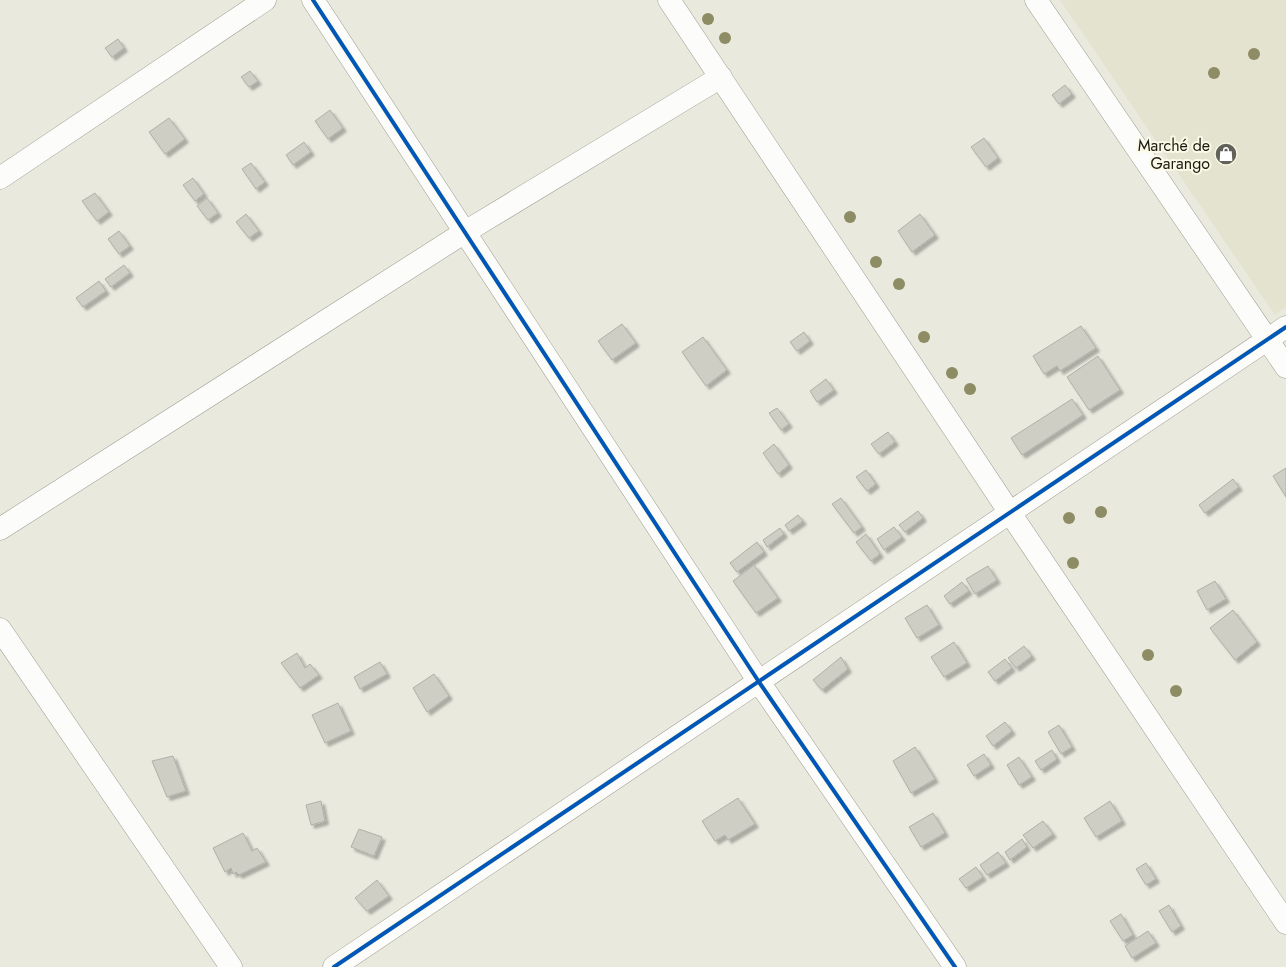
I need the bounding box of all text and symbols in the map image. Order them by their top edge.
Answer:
place label: Marché de Garango [1138,134,1210,175]
shop icon: Marché de Garango [1213,141,1239,167]

